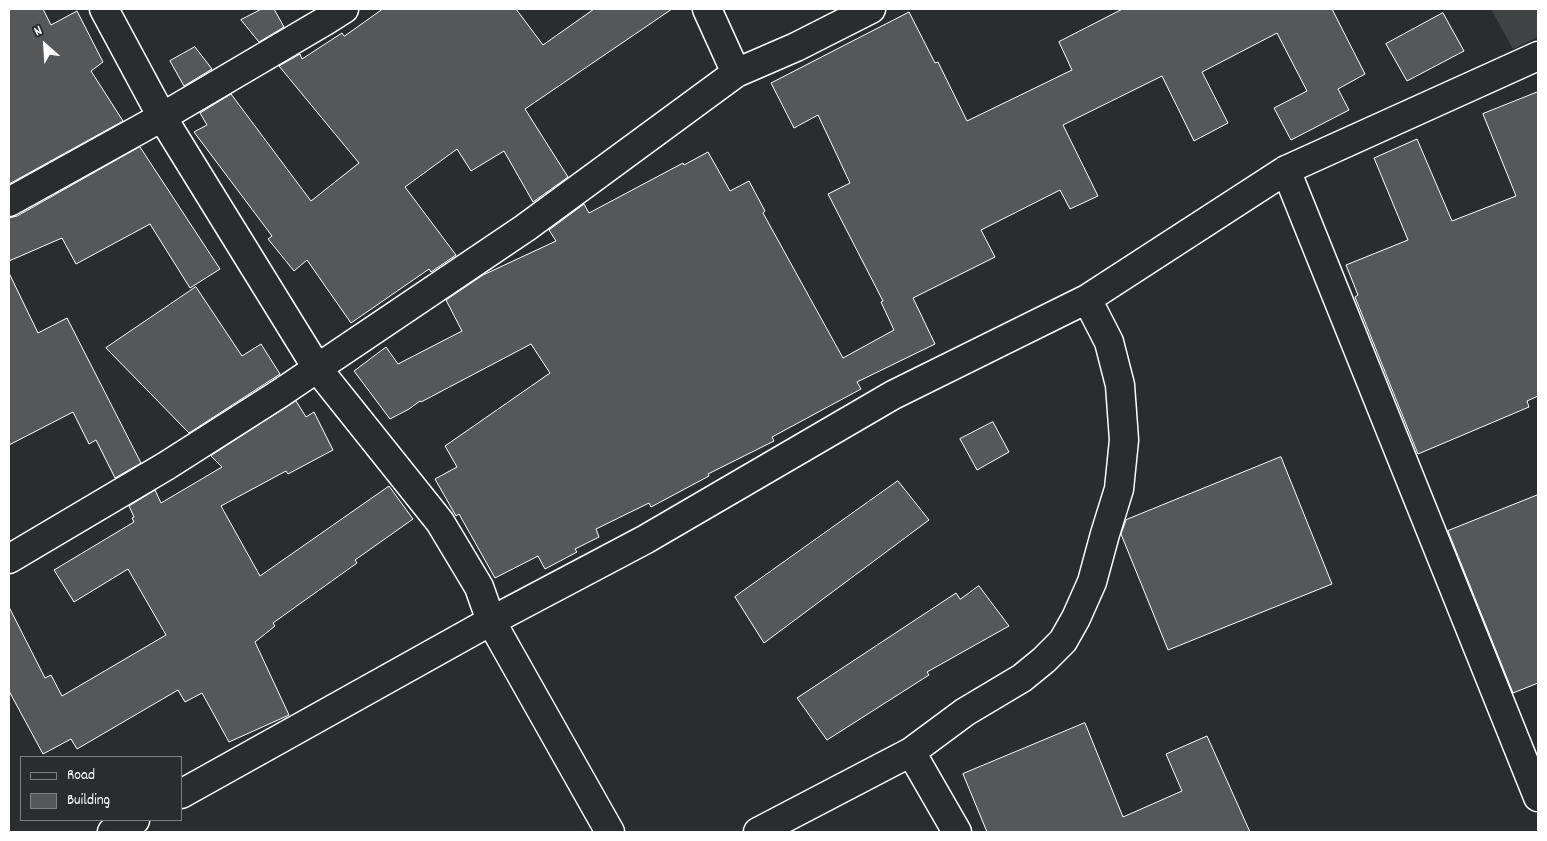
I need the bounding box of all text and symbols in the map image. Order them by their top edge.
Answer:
north arrow [20,20,70,70]
text: N [31,21,46,42]
legend [20,756,182,821]
text: Road [67,765,95,787]
text: Building [67,790,110,812]

